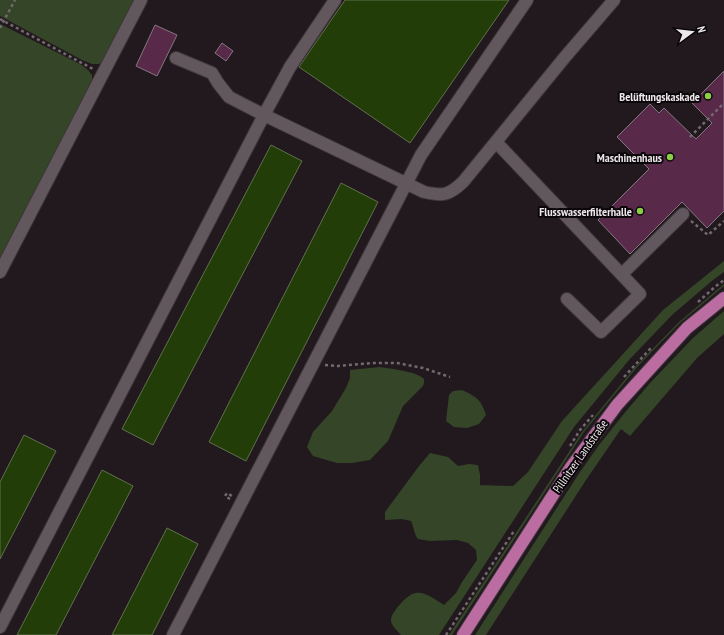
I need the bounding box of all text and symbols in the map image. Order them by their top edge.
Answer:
north arrow [672,12,712,52]
text: N [694,25,709,34]
place label: Belüftungskaskade [619,89,700,104]
marker: Belüftungskaskade [703,91,713,101]
place label: Maschinenhaus [597,150,662,165]
marker: Maschinenhaus [665,152,675,162]
place label: Flusswasserfilterhalle [539,204,632,219]
marker: Flusswasserfilterhalle [635,206,645,216]
street label: Pillnitzer Landstraße [549,416,611,496]

